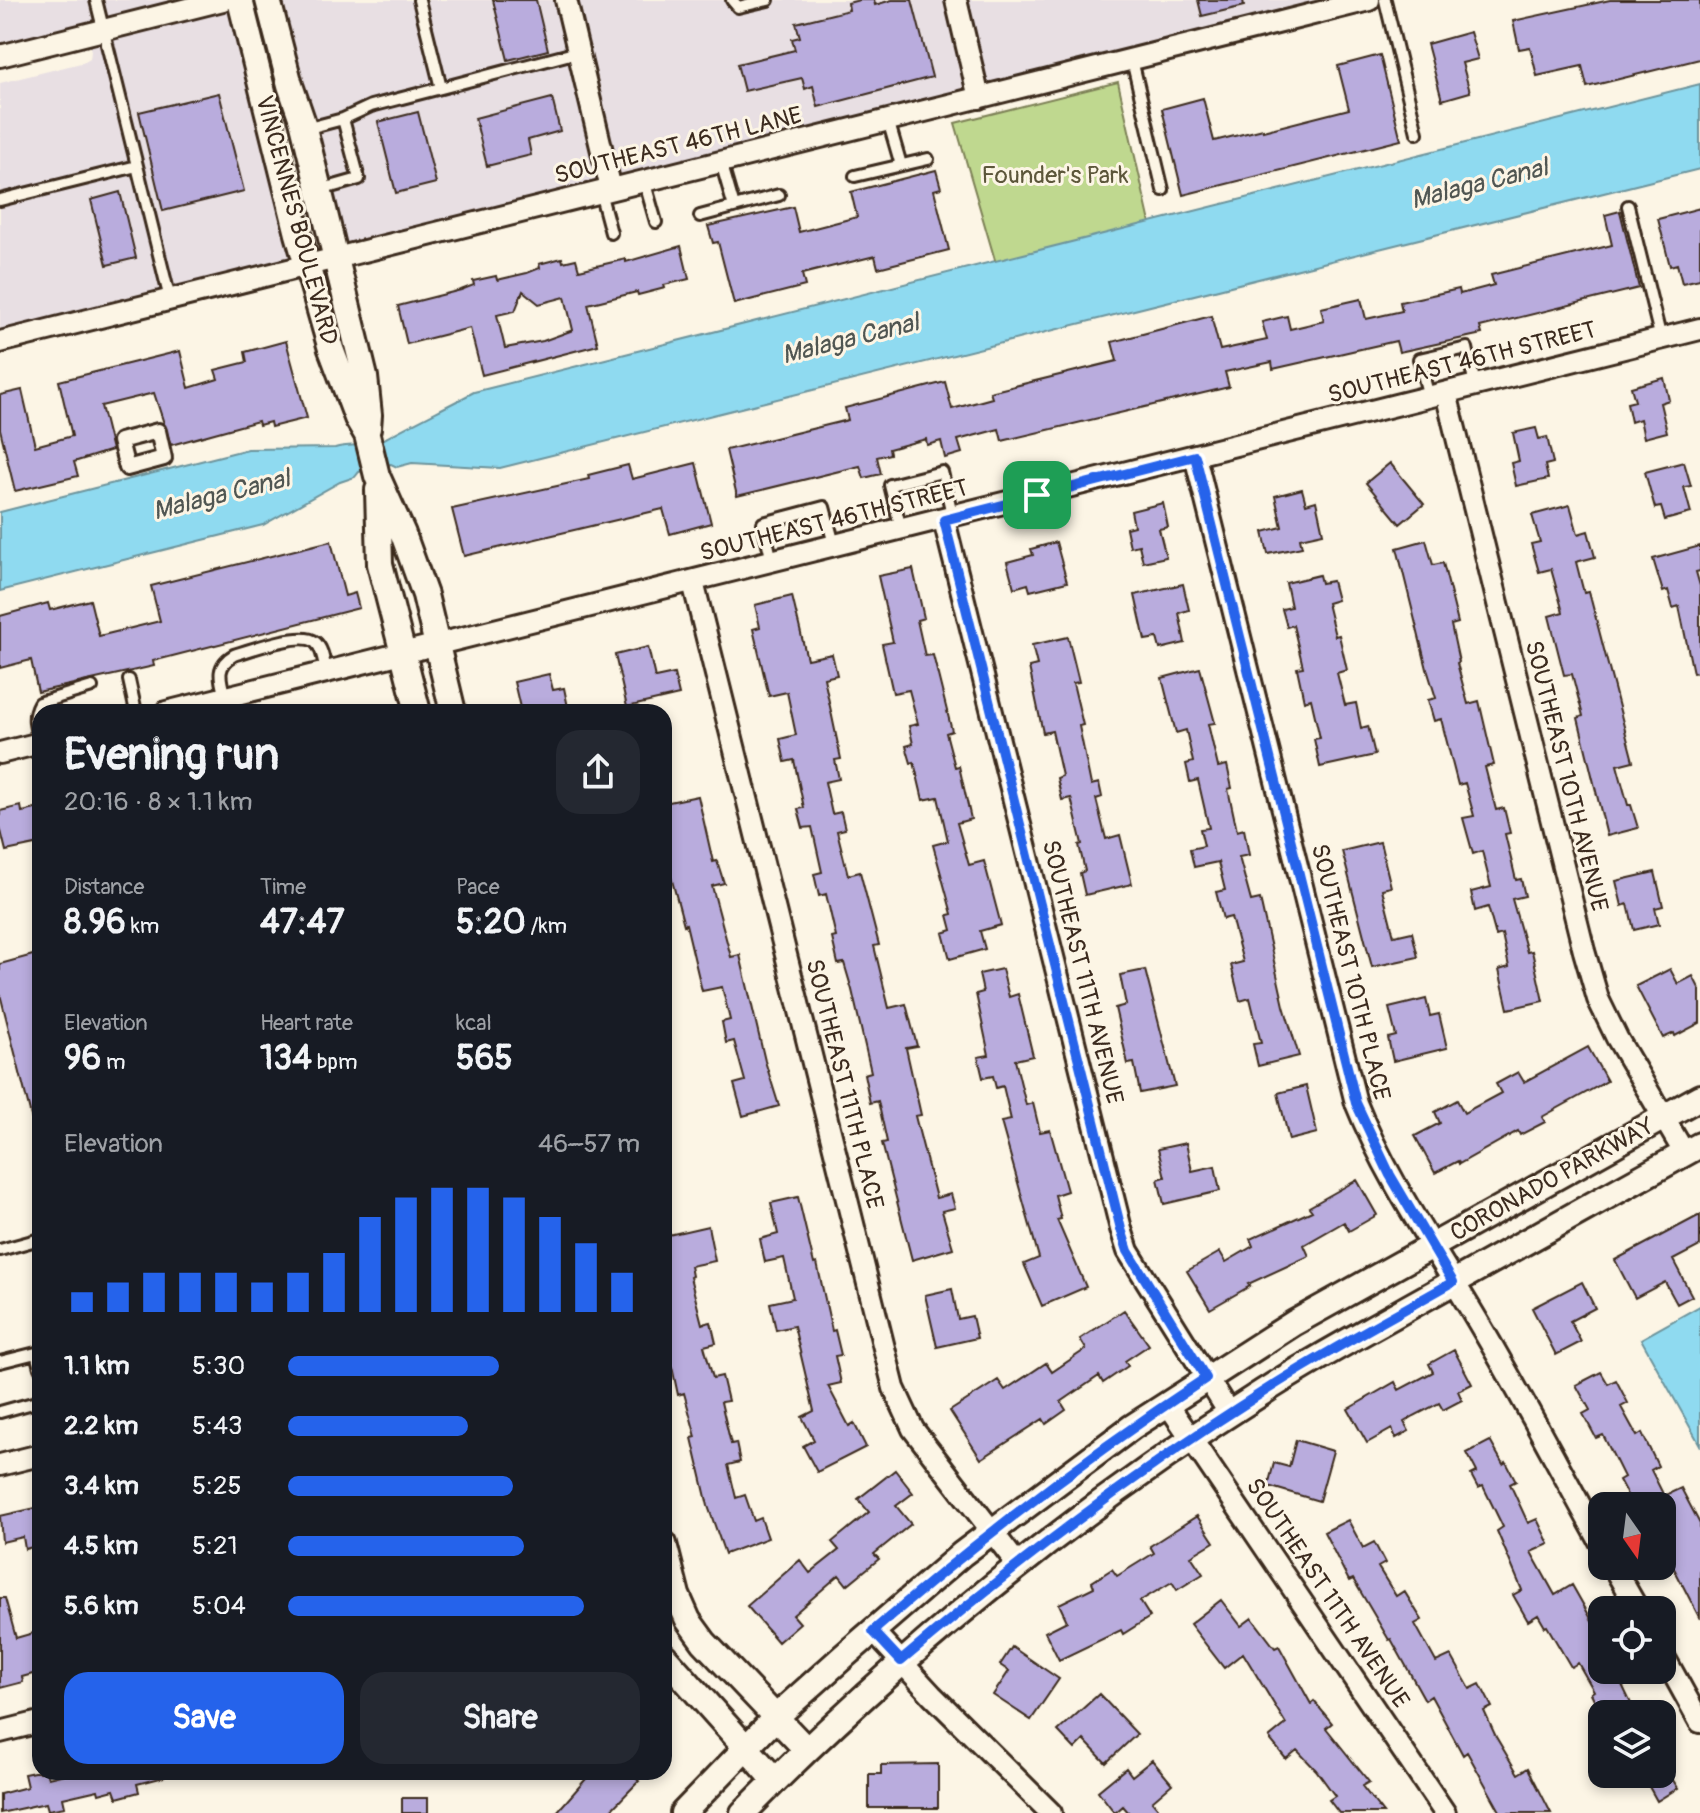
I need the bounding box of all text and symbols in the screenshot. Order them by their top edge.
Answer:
street label: VINCENNES BOULEVARD [249,92,344,348]
street label: SOUTHEAST 46TH LANE [552,101,805,190]
water label: Malaga Canal [1407,151,1554,216]
park label: Founder's Park [982,161,1128,190]
water label: Malaga Canal [778,306,925,371]
street label: SOUTHEAST 46TH STREET [1325,315,1599,410]
pin [1003,461,1071,529]
water label: Malaga Canal [149,462,296,527]
street label: SOUTHEAST 46TH STREET [697,473,971,568]
icon: arrive [1015,473,1059,517]
street label: SOUTHEAST 10TH AVENUE [1519,638,1614,915]
text: Evening run [64,728,279,783]
button: share [556,730,640,814]
text: 20:16 · 8 × 1.1 km [64,786,253,818]
street label: SOUTHEAST 11TH AVENUE [1036,837,1129,1107]
street label: SOUTHEAST 10TH PLACE [1305,841,1396,1103]
text: Distance [64,873,144,901]
text: Time [260,873,306,901]
text: Pace [456,873,500,901]
text: 8.96 [64,901,126,944]
text: 47:47 [260,901,345,944]
text: 5:20 [456,901,526,944]
text: km [126,912,159,940]
text: /km [526,912,567,940]
street label: SOUTHEAST 11TH PLACE [799,956,890,1212]
text: Elevation [64,1009,148,1037]
text: Heart rate [260,1009,353,1037]
text: kcal [456,1009,492,1037]
text: 96 [64,1037,101,1080]
text: 134 [260,1037,312,1080]
text: 565 [456,1037,513,1080]
text: m [101,1048,126,1076]
text: bpm [312,1048,358,1076]
street label: CORONADO PARKWAY [1445,1111,1659,1248]
text: Elevation [64,1128,163,1160]
text: 46–57 m [538,1128,640,1160]
text: 1.1 km [64,1350,130,1382]
text: 5:30 [192,1350,245,1382]
text: 2.2 km [64,1410,138,1442]
text: 5:43 [192,1410,243,1442]
text: 3.4 km [64,1470,139,1502]
text: 5:25 [192,1470,242,1502]
street label: SOUTHEAST 11TH AVENUE [1240,1473,1415,1714]
north arrow [1588,1492,1676,1580]
map controls [1588,1492,1676,1788]
text: 4.5 km [64,1530,138,1562]
text: 5:21 [192,1530,238,1562]
text: 5.6 km [64,1590,139,1622]
text: 5:04 [192,1590,246,1622]
button: locate [1588,1596,1676,1684]
button: Save [64,1672,344,1764]
button: Share [360,1672,640,1764]
button: layers [1588,1700,1676,1788]

